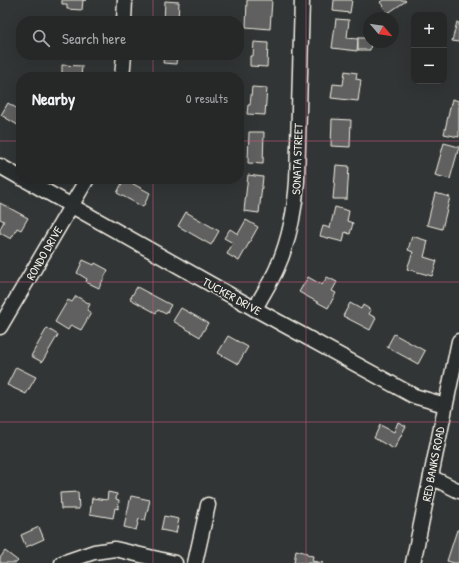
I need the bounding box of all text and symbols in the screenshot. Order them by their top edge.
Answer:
north arrow [363,12,399,48]
map controls [411,12,447,84]
button: + [411,12,447,48]
search box [16,16,244,60]
icon: search [30,27,52,49]
text: Search here [62,28,126,49]
button: − [411,48,447,84]
text: Nearby [32,87,75,110]
text: 0 results [186,89,228,107]
street label: SONATA STREET [287,123,307,195]
street label: RONDO DRIVE [22,222,67,283]
street label: TUCKER DRIVE [200,273,265,319]
street label: RED BANKS ROAD [417,425,449,503]

